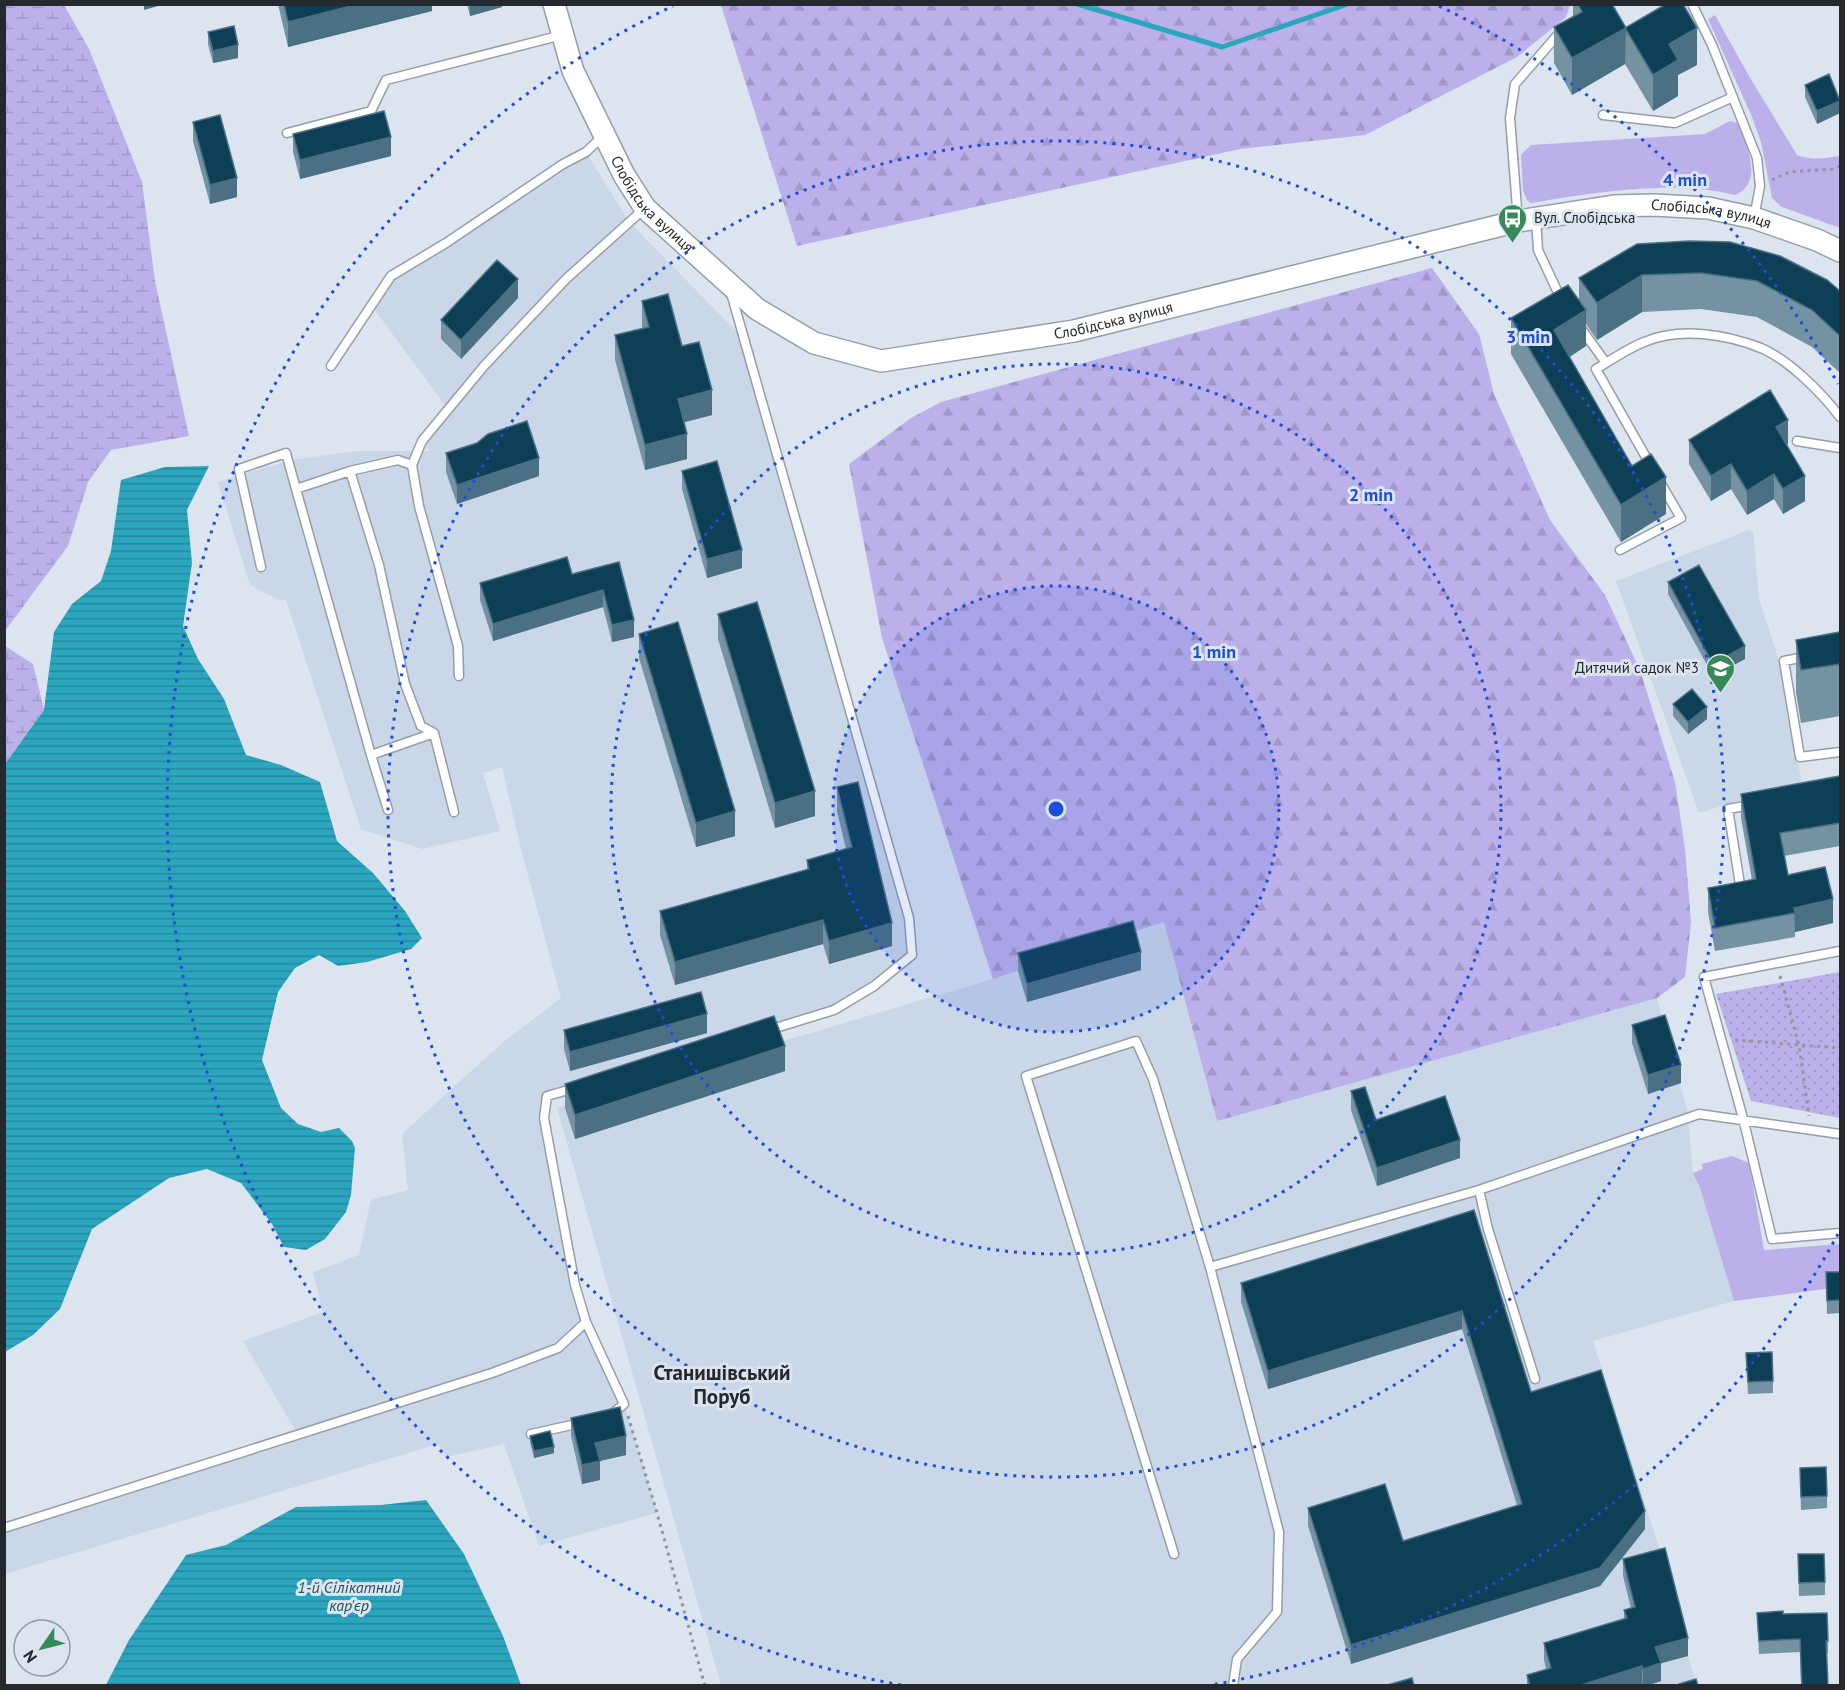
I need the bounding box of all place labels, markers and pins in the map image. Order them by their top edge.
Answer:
bus stop icon: Вул. Слобідська [1497,202,1529,244]
place label: Вул. Слобідська [1534,208,1635,227]
school or university icon: Дитячий садок №3 [1704,652,1736,694]
place label: Дитячий садок №3 [1575,658,1699,677]
centre of rings [1046,799,1066,819]

